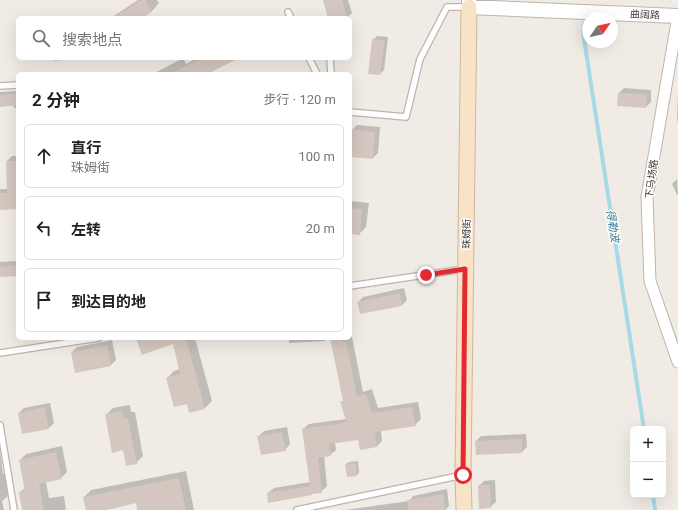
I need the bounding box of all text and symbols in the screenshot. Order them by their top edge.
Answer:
street label: 曲阔路 [630,8,660,21]
north arrow [582,12,618,48]
search box [16,16,352,60]
icon: search [30,27,52,49]
text: 搜索地点 [62,31,122,49]
text: 2 分钟 [32,90,80,110]
text: 步行 · 120 m [264,92,336,107]
text: 直行 [71,139,101,157]
icon: ahead [33,145,55,167]
text: 100 m [298,149,335,164]
street label: 下马场路 [643,158,660,200]
text: 珠姆街 [71,160,110,175]
water label: 得勒波 [604,209,622,245]
icon: left [33,217,55,239]
street label: 珠姆街 [461,219,472,249]
text: 左转 [71,221,101,239]
text: 20 m [306,221,335,236]
route end [417,266,435,284]
icon: arrive [33,289,55,311]
text: 到达目的地 [71,293,146,311]
map controls [630,426,666,498]
button: + [630,426,666,462]
button: − [630,462,666,498]
route start [454,466,472,484]

